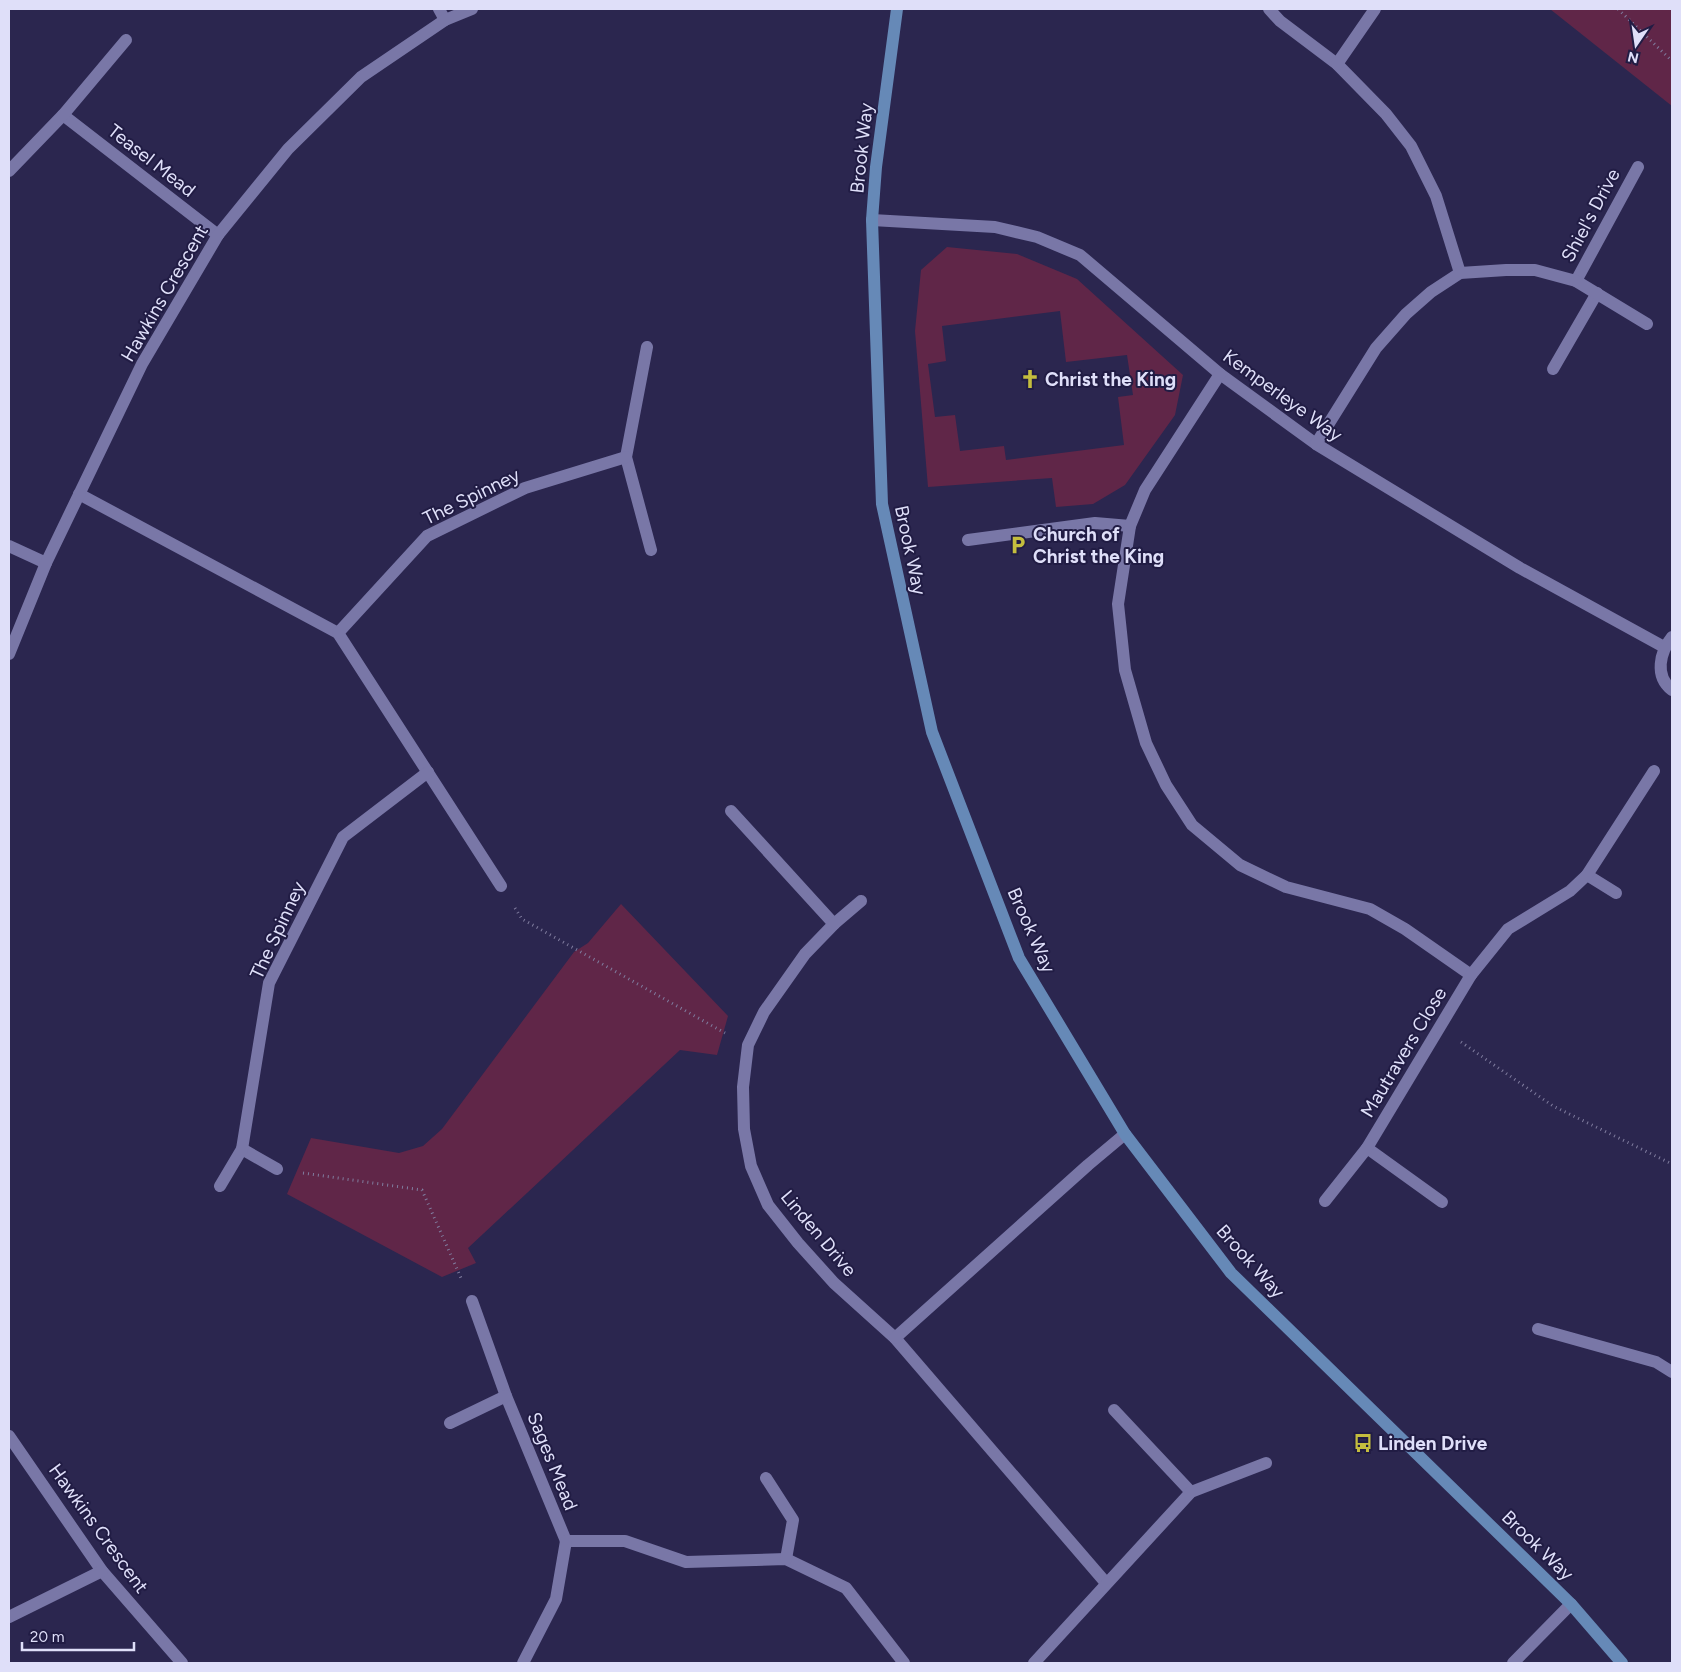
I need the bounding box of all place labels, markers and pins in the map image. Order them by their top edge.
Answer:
church icon: Christ the King [1019,368,1041,390]
place label: Christ the King [1045,368,1176,391]
place label: Church of Christ the King [1033,523,1164,568]
parking icon: Church of Christ the King [1007,534,1029,556]
bus stop icon: Linden Drive [1352,1432,1374,1454]
place label: Linden Drive [1378,1432,1488,1455]

